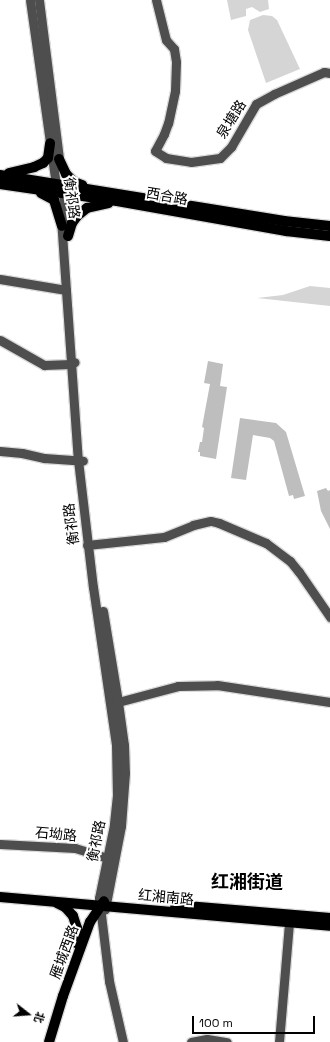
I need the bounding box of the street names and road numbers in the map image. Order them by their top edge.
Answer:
street label: 泉塘路 [213,97,249,141]
street label: 衡祁路 [61,176,83,220]
street label: 西合路 [145,184,189,208]
street label: 衡祁路 [60,502,82,546]
street label: 衡祁路 [84,819,108,863]
street label: 石坳路 [34,824,78,844]
street label: 红湘南路 [137,886,195,908]
street label: 雁城西路 [47,923,81,981]

